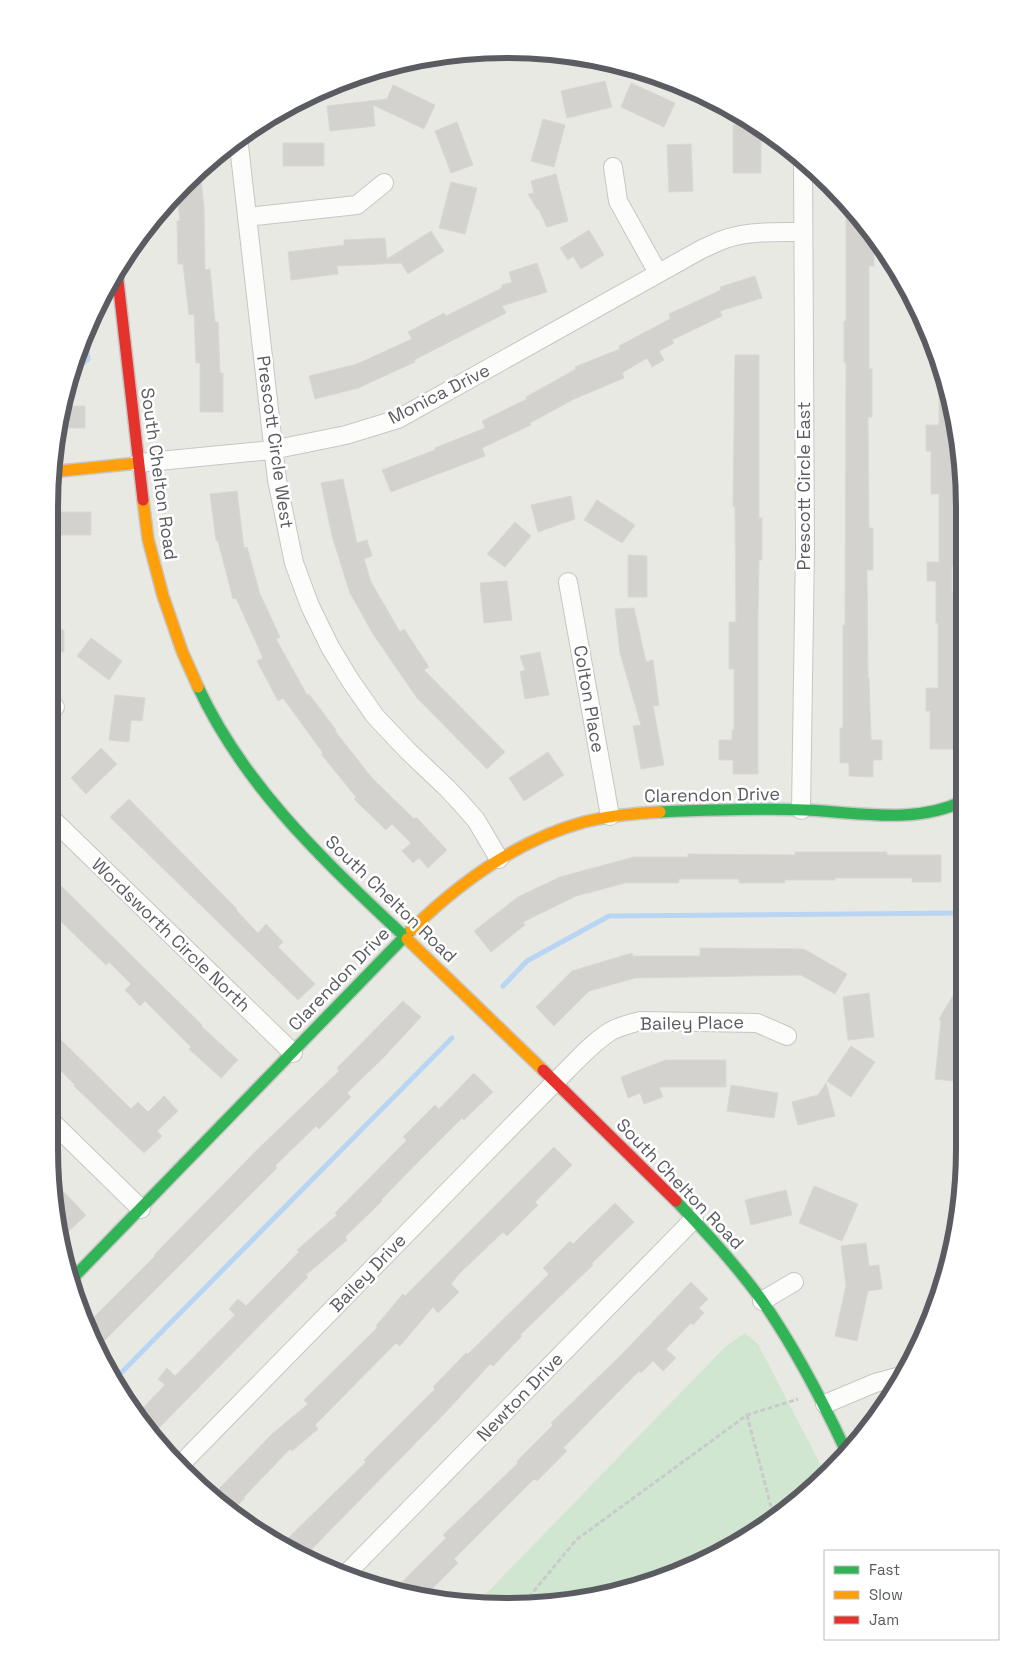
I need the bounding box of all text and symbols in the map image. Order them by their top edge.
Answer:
street label: Prescott Circle West [252,354,299,530]
street label: Monica Drive [384,358,493,429]
street label: South Chelton Road [136,386,183,562]
street label: Prescott Circle East [792,402,815,570]
street label: Colton Place [569,643,610,754]
street label: Clarendon Drive [644,782,780,807]
street label: South Chelton Road [321,830,462,967]
street label: Wordsworth Circle North [87,853,256,1017]
street label: Clarendon Drive [283,922,394,1036]
street label: Bailey Place [640,1010,744,1035]
street label: South Chelton Road [612,1113,749,1254]
street label: Bailey Drive [324,1229,411,1317]
street label: Newton Drive [472,1347,568,1446]
legend [824,1550,999,1640]
text: Fast [869,1560,900,1579]
text: Slow [869,1585,903,1604]
text: Jam [869,1610,899,1629]

